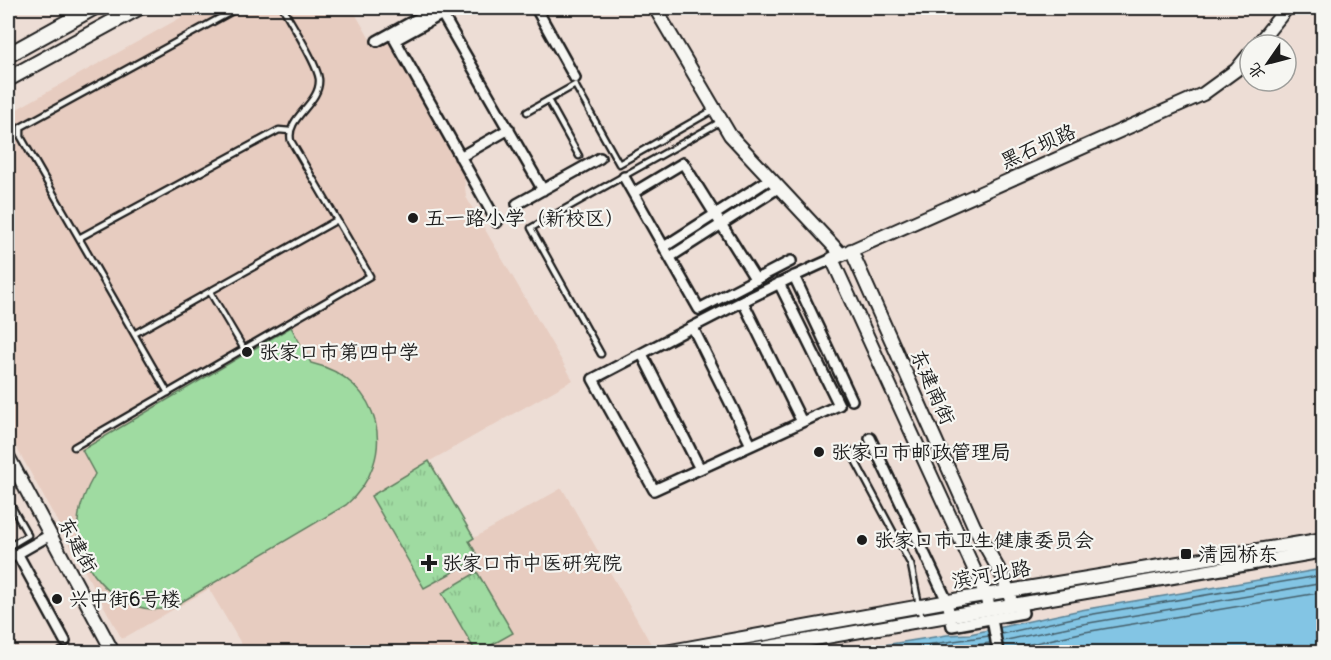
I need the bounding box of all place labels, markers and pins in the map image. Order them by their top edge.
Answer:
place label: 五一路小学（新校区） [425,206,625,231]
marker: 五一路小学（新校区） [406,211,420,225]
place label: 张家口市第四中学 [259,340,419,365]
marker: 张家口市第四中学 [240,345,254,359]
place label: 张家口市邮政管理局 [831,440,1011,465]
marker: 张家口市邮政管理局 [812,445,826,459]
place label: 张家口市卫生健康委员会 [874,528,1094,553]
marker: 张家口市卫生健康委员会 [855,533,869,547]
place label: 清园桥东 [1198,542,1278,567]
marker: 清园桥东 [1179,547,1193,561]
place label: 张家口市中医研究院 [442,551,622,576]
marker: 张家口市中医研究院 [420,554,438,572]
place label: 兴中街6号楼 [69,587,181,612]
marker: 兴中街6号楼 [50,592,64,606]

